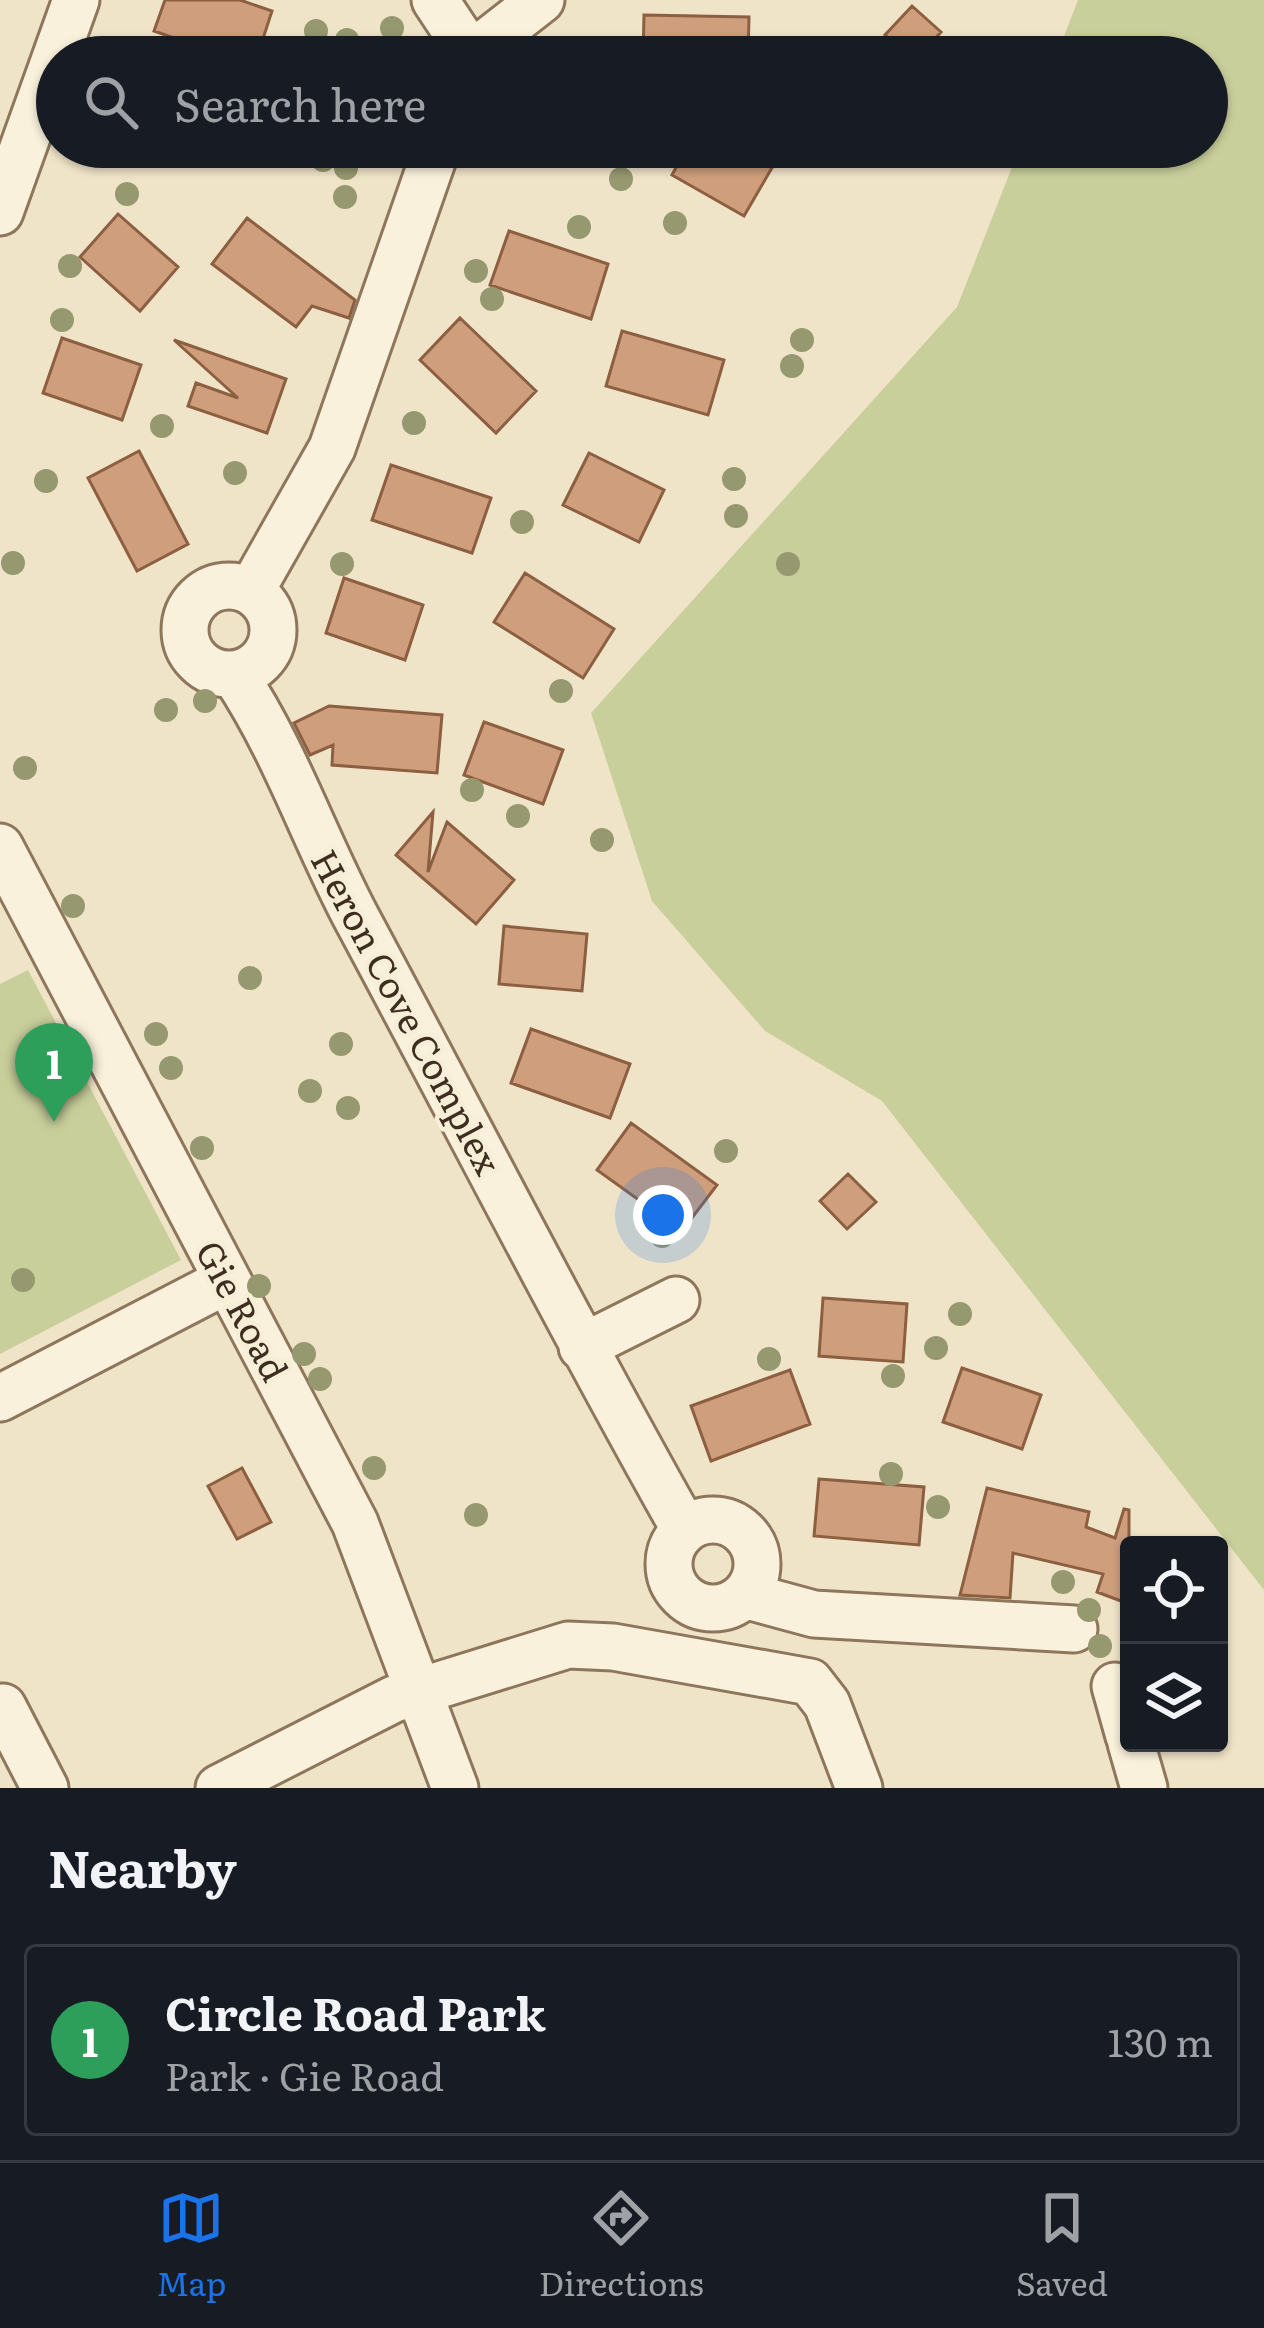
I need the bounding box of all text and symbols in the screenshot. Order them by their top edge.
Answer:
search box [36,36,1228,168]
icon: search [78,69,144,135]
text: Search here [174,69,426,136]
street label: Heron Cove Complex [300,839,517,1184]
pin: 1 [15,1023,93,1122]
your location [633,1185,693,1245]
street label: Gie Road [185,1230,303,1390]
map controls [1120,1536,1228,1752]
button: locate [1120,1536,1228,1644]
button: layers [1120,1644,1228,1752]
text: Nearby [48,1828,237,1904]
text: Circle Road Park [165,1978,546,2045]
text: 1 [82,2011,98,2069]
text: 130 m [1108,2011,1213,2069]
text: Park · Gie Road [165,2045,444,2103]
tab: Map [156,2185,226,2306]
tab: Directions [539,2185,704,2306]
tab: Saved [1016,2185,1108,2306]

